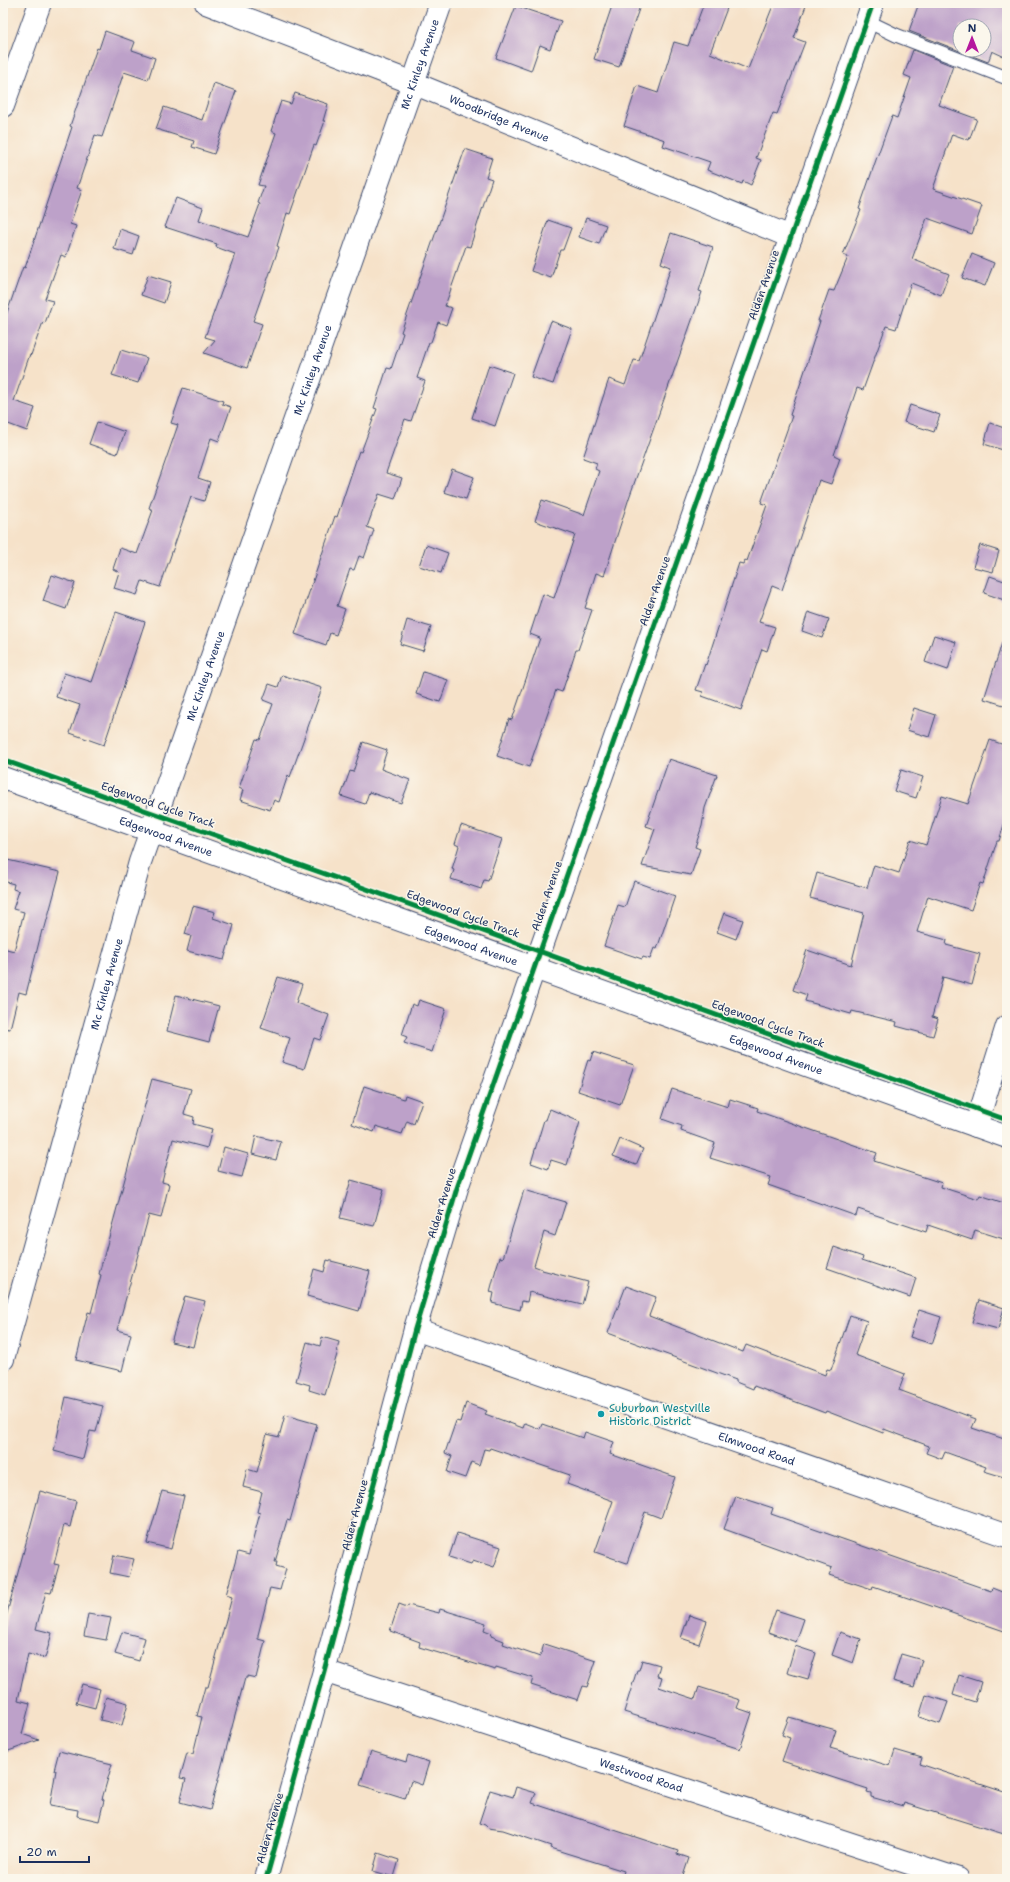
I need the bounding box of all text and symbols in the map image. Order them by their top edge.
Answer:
street label: Mc Kinley Avenue [397,17,442,111]
north arrow [952,18,992,58]
text: N [968,21,977,36]
street label: Woodbridge Avenue [447,91,552,145]
street label: Alden Avenue [745,248,783,322]
street label: Mc Kinley Avenue [290,323,335,417]
street label: Alden Avenue [636,554,674,628]
street label: Mc Kinley Avenue [183,628,228,723]
street label: Edgewood Cycle Track [99,778,217,832]
street label: Edgewood Avenue [117,813,215,860]
street label: Alden Avenue [528,859,566,933]
street label: Edgewood Cycle Track [404,887,522,941]
street label: Edgewood Avenue [422,922,520,969]
street label: Mc Kinley Avenue [87,936,126,1032]
street label: Edgewood Cycle Track [709,997,827,1051]
street label: Edgewood Avenue [727,1031,825,1078]
street label: Alden Avenue [424,1166,460,1240]
place label: Suburban Westville Historic District [609,1401,710,1429]
marker: Suburban Westville Historic District [596,1409,606,1419]
street label: Elmwood Road [716,1428,797,1469]
street label: Alden Avenue [338,1478,372,1552]
street label: Westwood Road [597,1754,685,1796]
street label: Alden Avenue [253,1791,287,1865]
scale bar [20,1838,89,1864]
text: 20 m [26,1844,57,1860]

